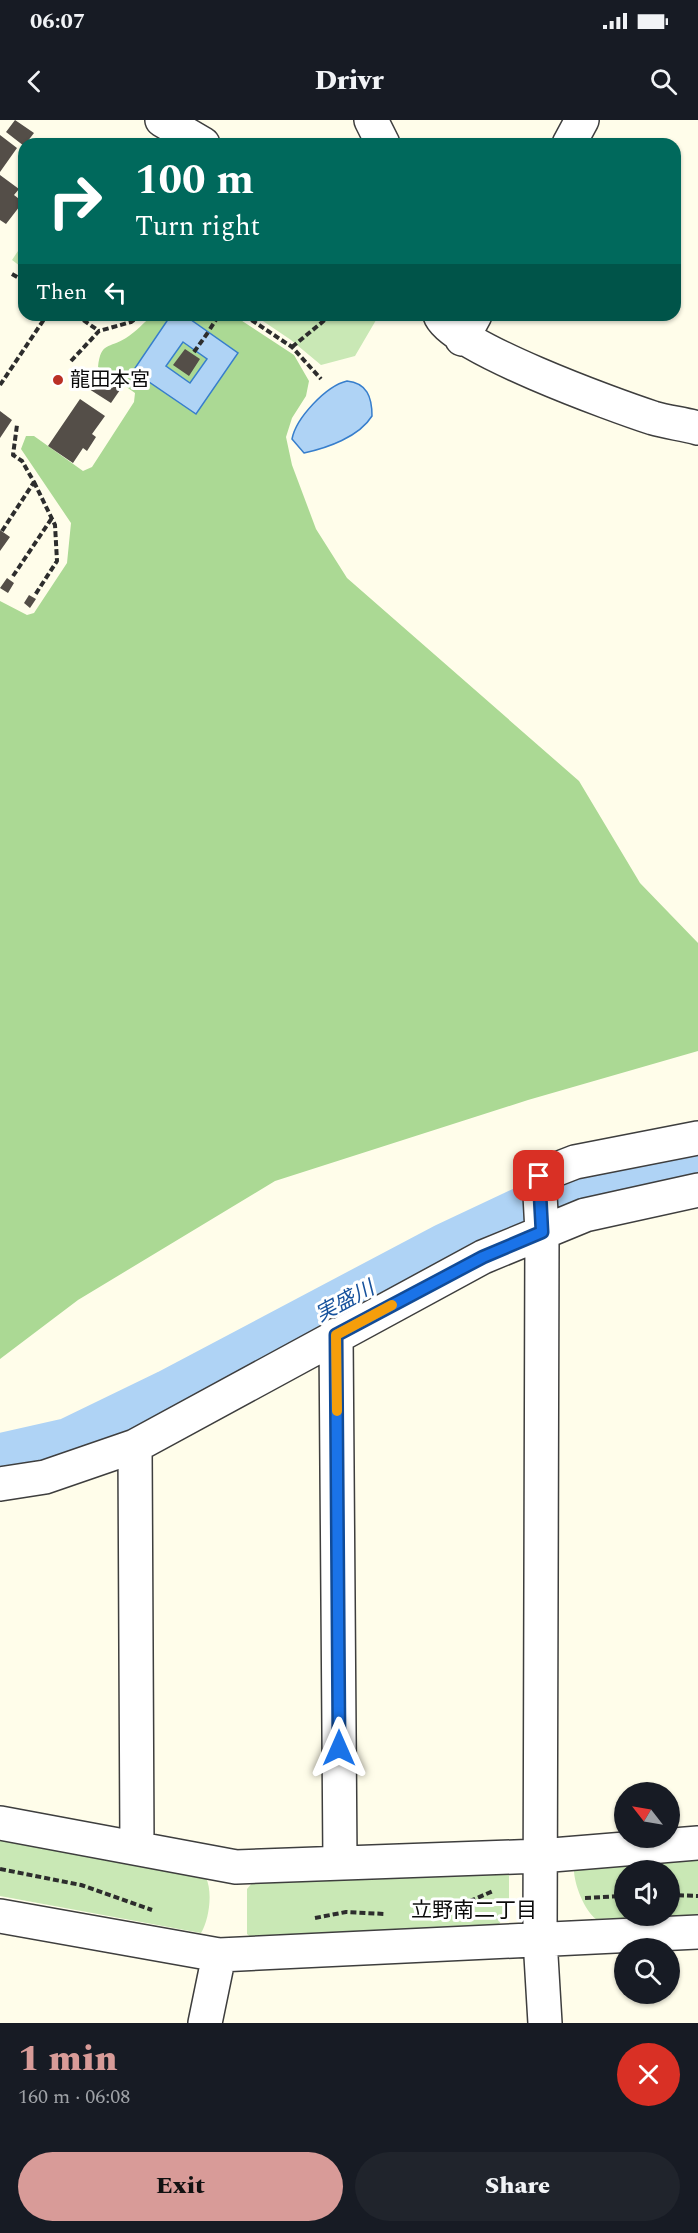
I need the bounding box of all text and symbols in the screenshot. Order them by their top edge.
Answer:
text: 06:07 [30,5,85,38]
text: Drivr [315,60,383,102]
icon: back [18,65,51,98]
icon: search [647,65,680,98]
text: 100 m [135,149,254,212]
icon: right [36,162,114,240]
text: Turn right [135,206,260,248]
text: Then [36,276,87,309]
icon: left [99,276,132,309]
place label: 龍田本宮 [70,365,150,395]
marker: 龍田本宮 [51,373,65,387]
pin [513,1150,564,1201]
icon: arrive [522,1159,555,1192]
water label: 実盛川 [310,1272,382,1331]
position arrow [307,1716,371,1780]
north arrow [614,1782,680,1848]
map controls [614,1782,680,2004]
button: sound [614,1860,680,1926]
district label: 立野南二丁目 [411,1895,537,1927]
button: search [614,1938,680,2004]
text: 1 min [18,2032,118,2087]
button: close [617,2043,680,2106]
text: 160 m · 06:08 [18,2082,130,2112]
button: Exit [18,2152,343,2221]
button: Share [355,2152,680,2221]

